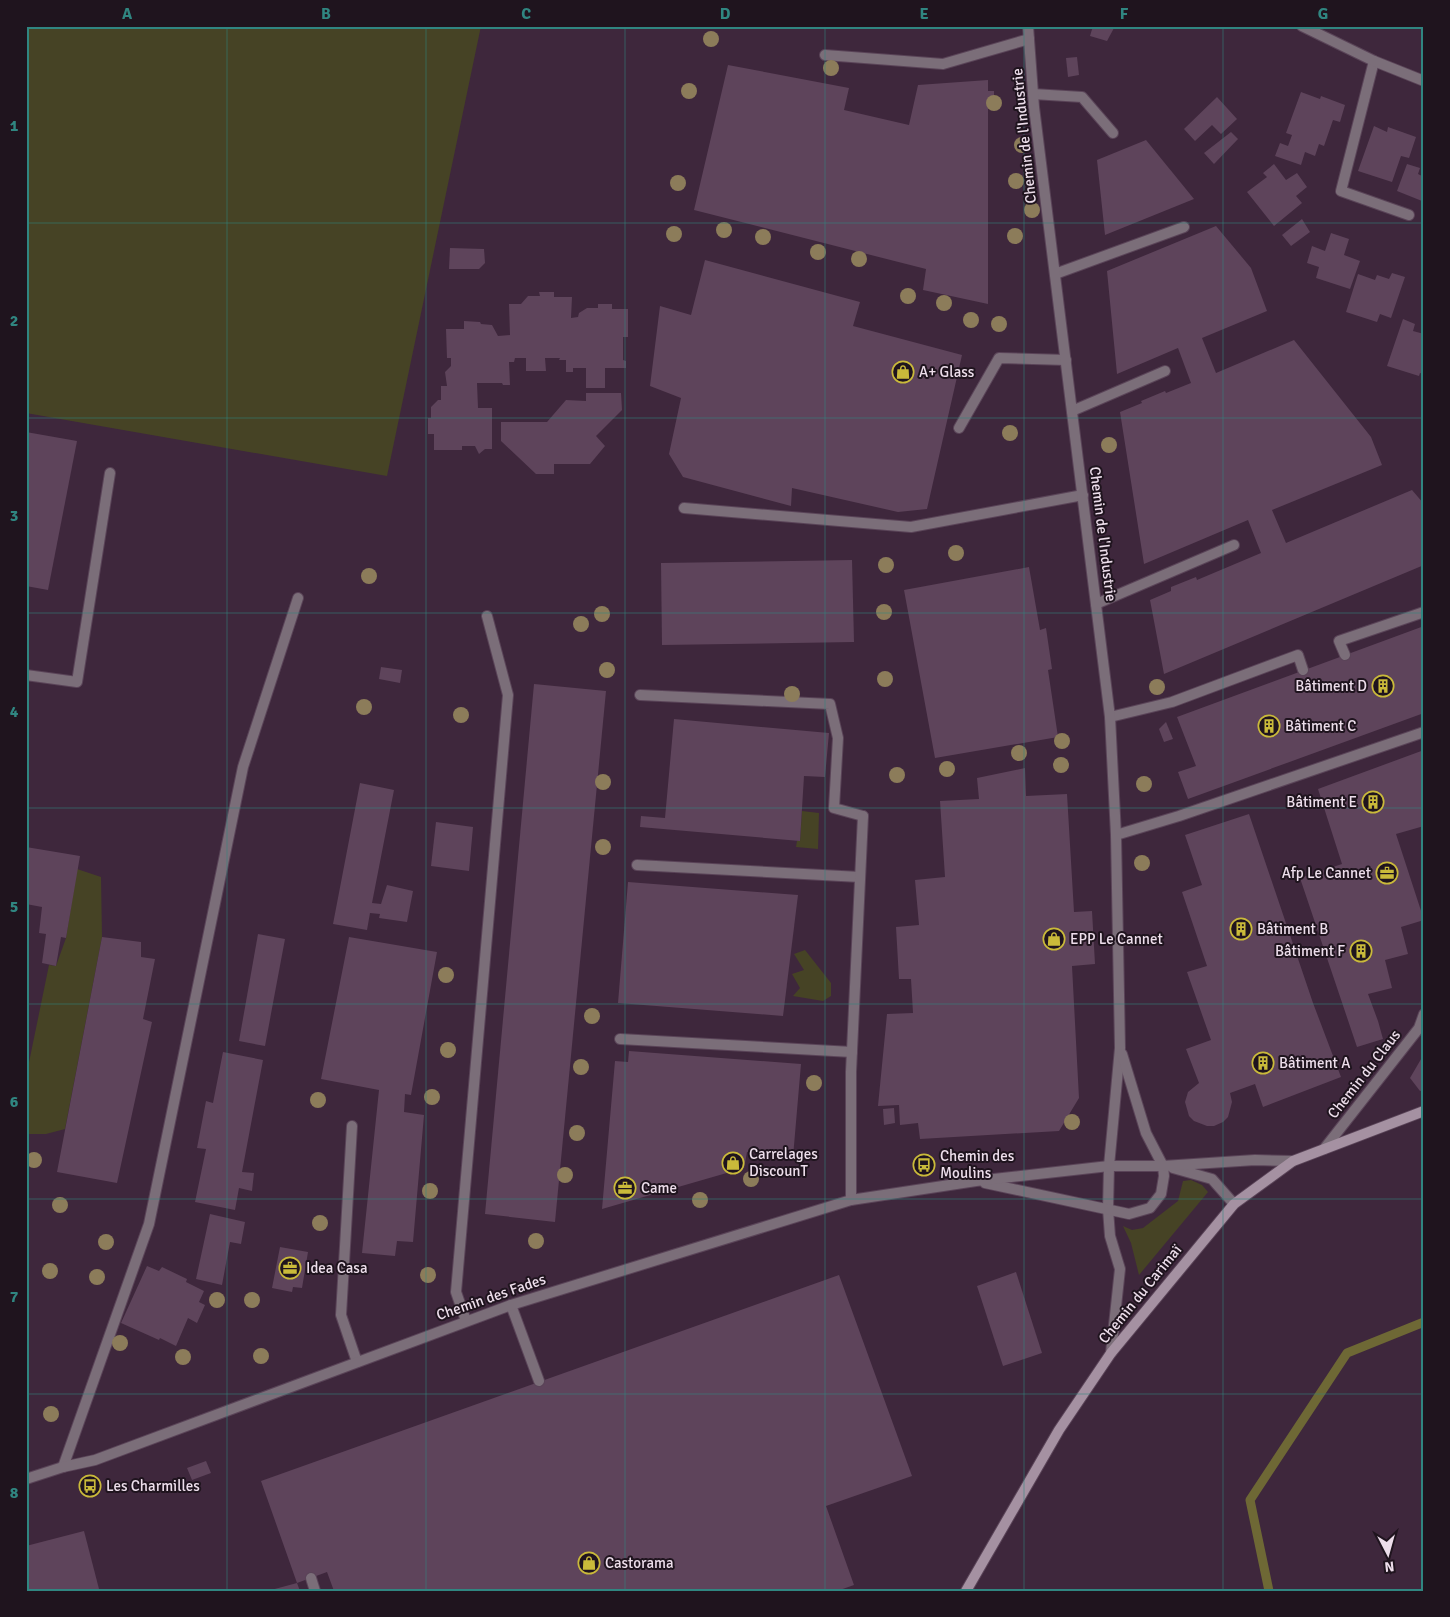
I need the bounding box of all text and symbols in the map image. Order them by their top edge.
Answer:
text: A [122,4,133,24]
text: B [321,4,331,24]
text: C [521,4,531,24]
text: D [720,4,731,24]
text: E [919,4,929,24]
text: F [1120,4,1129,24]
text: G [1318,4,1328,24]
street label: Chemin de l'Industrie [1008,67,1040,205]
text: 1 [10,116,19,136]
text: 2 [10,311,18,331]
shop icon: A+ Glass [891,360,915,384]
place label: A+ Glass [919,363,975,381]
street label: Chemin de l'Industrie [1086,465,1120,603]
text: 3 [10,506,18,526]
building icon: Bâtiment D [1371,674,1395,698]
place label: Bâtiment D [1295,677,1367,695]
text: 4 [10,702,19,722]
building icon: Bâtiment C [1257,714,1281,738]
place label: Bâtiment C [1285,717,1356,735]
building icon: Bâtiment E [1361,790,1385,814]
place label: Bâtiment E [1286,793,1357,811]
office icon: Afp Le Cannet [1375,861,1399,885]
place label: Afp Le Cannet [1282,864,1371,882]
text: 5 [10,897,18,917]
building icon: Bâtiment B [1229,917,1253,941]
place label: Bâtiment B [1257,920,1328,938]
shop icon: EPP Le Cannet [1042,927,1066,951]
place label: EPP Le Cannet [1070,930,1163,948]
building icon: Bâtiment F [1349,939,1373,963]
place label: Bâtiment F [1275,942,1345,960]
street label: Chemin du Claus [1324,1026,1404,1122]
building icon: Bâtiment A [1251,1051,1275,1075]
place label: Bâtiment A [1279,1054,1350,1072]
text: 6 [10,1092,19,1112]
place label: Carrelages DiscounT [749,1145,818,1180]
place label: Chemin des Moulins [940,1147,1015,1182]
shop icon: Carrelages DiscounT [721,1151,745,1175]
bus stop icon: Chemin des Moulins [912,1153,936,1177]
office icon: Came [613,1176,637,1200]
place label: Came [641,1179,677,1197]
street label: Chemin du Carimaï [1095,1240,1186,1347]
office icon: Idea Casa [278,1256,302,1280]
place label: Idea Casa [306,1259,368,1277]
street label: Chemin des Fades [434,1270,548,1324]
text: 7 [10,1287,19,1307]
bus stop icon: Les Charmilles [78,1474,102,1498]
place label: Les Charmilles [106,1477,200,1495]
text: 8 [10,1483,19,1503]
north arrow [1362,1530,1412,1580]
shop icon: Castorama [577,1551,601,1575]
place label: Castorama [605,1554,674,1572]
text: N [1384,1557,1395,1575]

